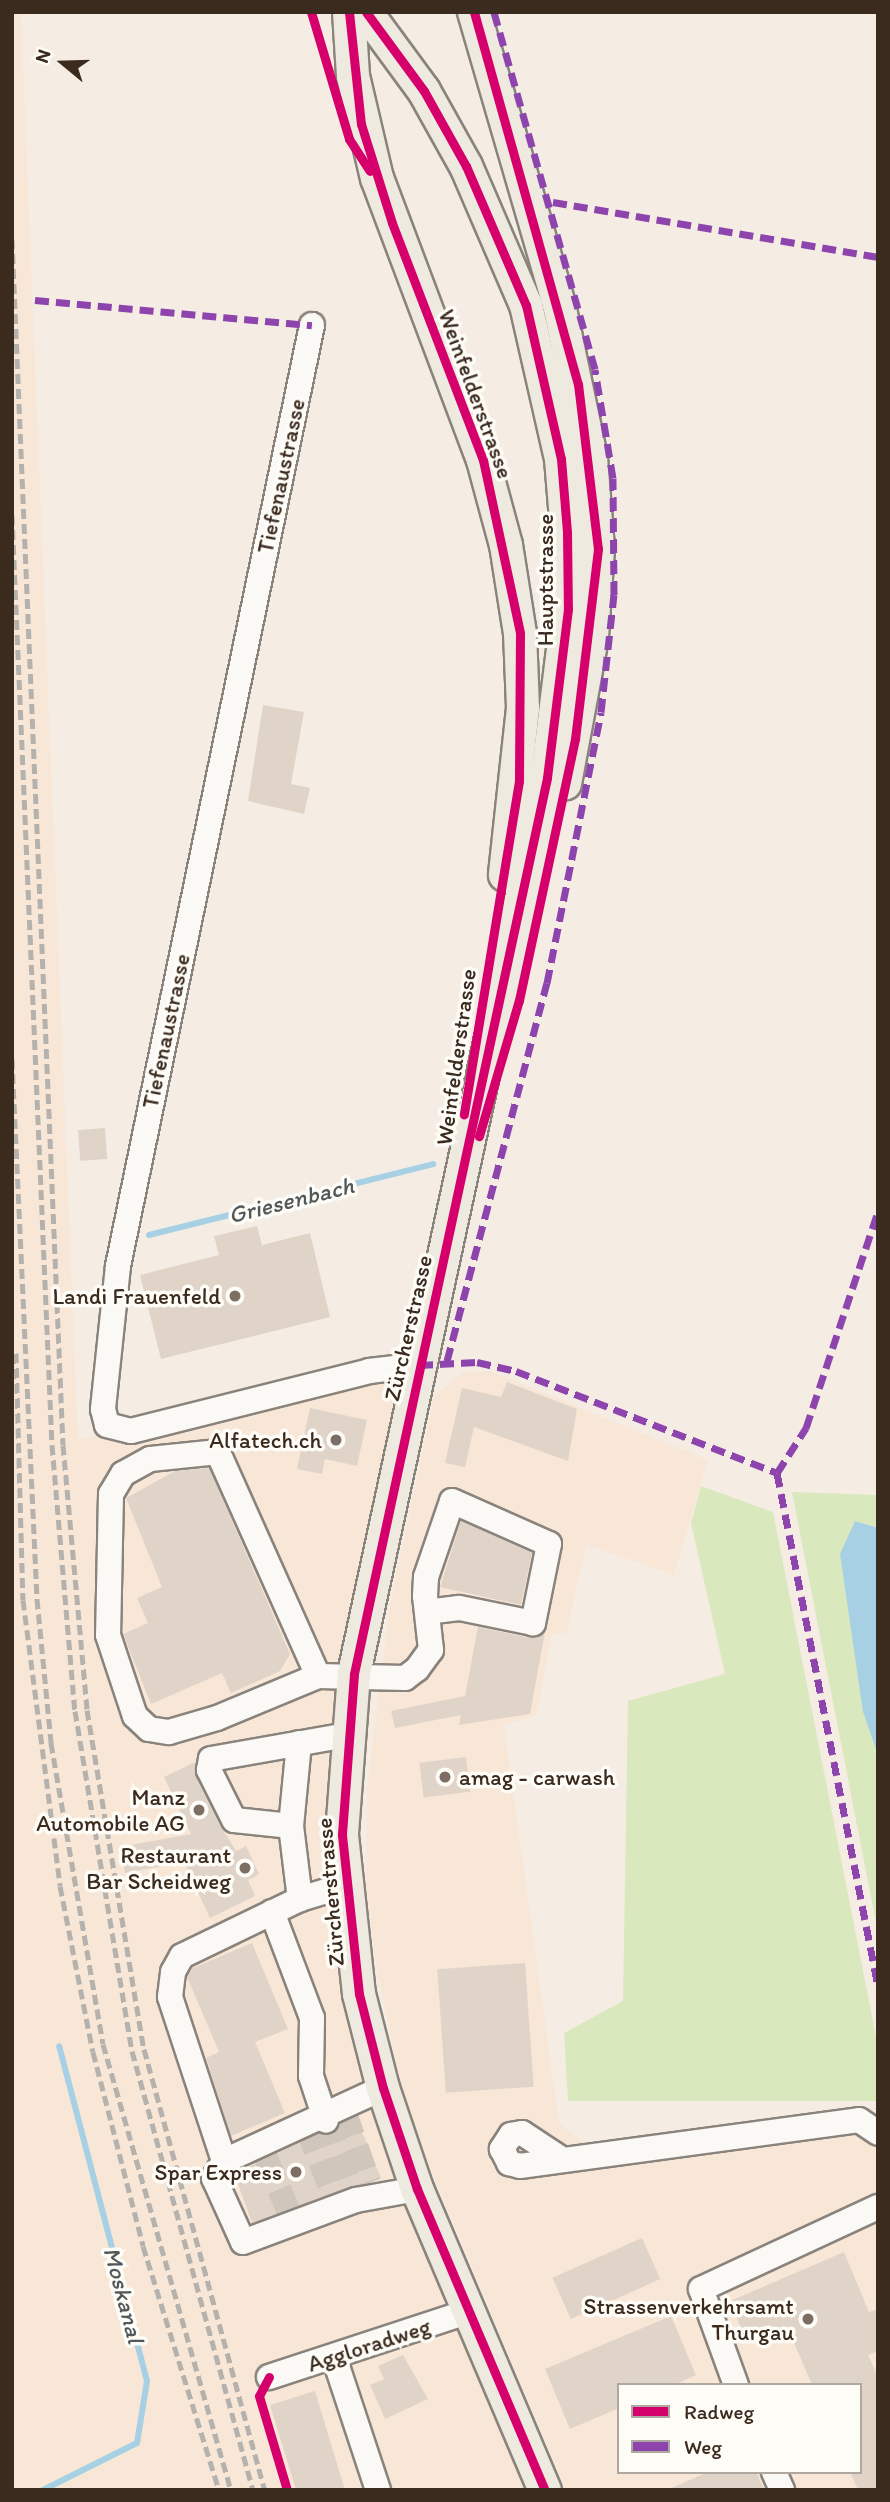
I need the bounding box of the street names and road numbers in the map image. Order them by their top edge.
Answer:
street label: Weinfelderstrasse [433,306,519,482]
street label: Tiefenaustrasse [251,396,311,556]
street label: Hauptstrasse [531,514,559,646]
street label: Tiefenaustrasse [136,951,196,1111]
street label: Weinfelderstrasse [430,967,482,1147]
street label: Zürcherstrasse [378,1252,438,1404]
street label: Zürcherstrasse [310,1817,350,1967]
street label: Aggloradweg [304,2312,434,2378]

